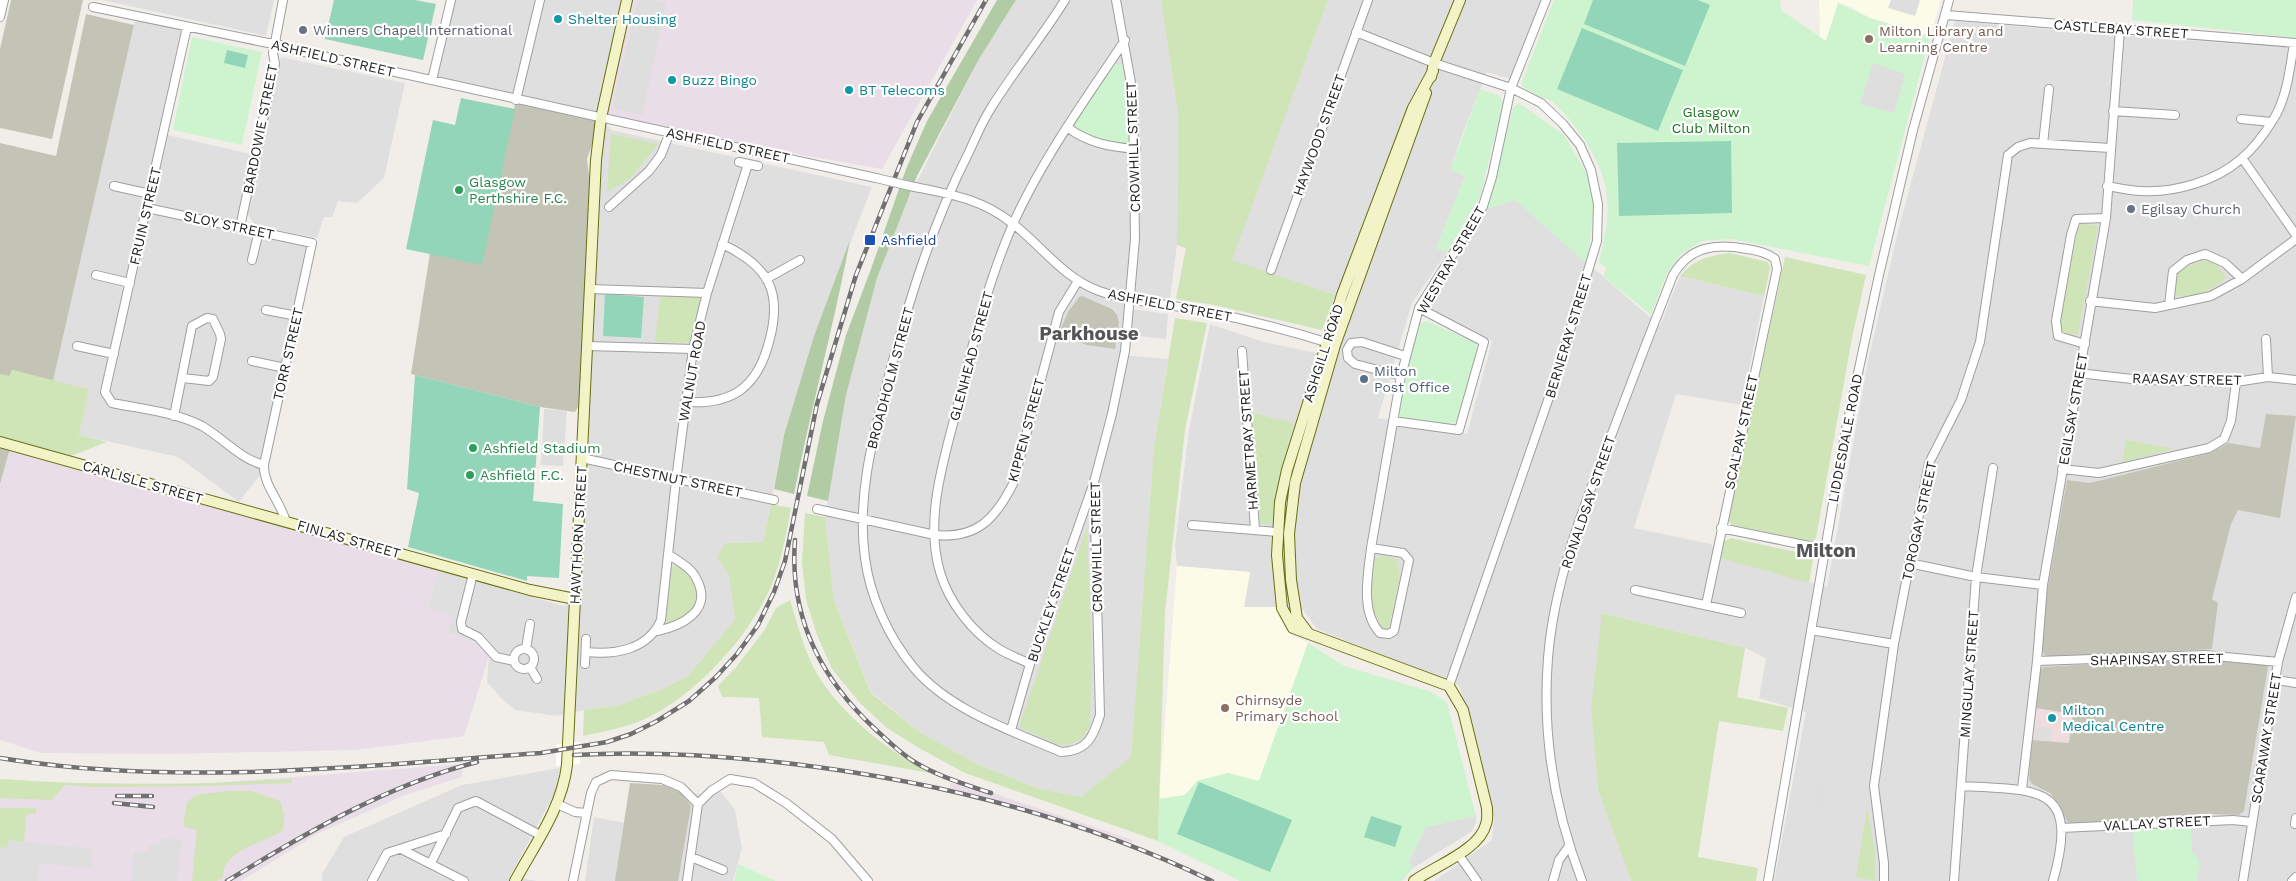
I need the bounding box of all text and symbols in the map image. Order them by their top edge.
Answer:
place label: Shelter Housing [568,11,677,27]
marker: Shelter Housing [552,13,564,25]
street label: CASTLEBAY STREET [2053,16,2190,42]
place label: Winners Chapel International [313,22,513,38]
place label: Milton Library and Learning Centre [1879,23,2003,55]
marker: Winners Chapel International [297,24,309,36]
marker: Milton Library and Learning Centre [1863,33,1875,45]
street label: ASHFIELD STREET [270,36,397,80]
street label: BARDOWIE STREET [240,62,281,195]
street label: HAYWOOD STREET [1290,71,1349,198]
place label: Buzz Bingo [682,72,757,88]
marker: Buzz Bingo [666,74,678,86]
street label: CROWHILL STREET [1123,81,1143,213]
place label: BT Telecoms [859,82,945,98]
marker: BT Telecoms [843,84,855,96]
park label: Glasgow Club Milton [1672,104,1750,136]
street label: ASHFIELD STREET [665,124,792,166]
street label: FRUIN STREET [126,165,164,266]
place label: Glasgow Perthshire F.C. [469,174,567,206]
marker: Glasgow Perthshire F.C. [453,184,465,196]
place label: Egilsay Church [2141,201,2241,217]
street label: WESTRAY STREET [1414,203,1489,317]
marker: Egilsay Church [2125,203,2137,215]
street label: SLOY STREET [182,208,276,243]
place label: Ashfield [881,232,936,248]
marker: Ashfield [863,233,877,247]
street label: BERNERAY STREET [1541,271,1595,400]
street label: ASHFIELD STREET [1107,285,1234,325]
street label: GLENHEAD STREET [946,289,996,423]
street label: ASHGILL ROAD [1300,302,1346,404]
street label: BROADHOLM STREET [863,305,917,451]
street label: TORR STREET [270,306,307,402]
street label: WALNUT ROAD [675,319,709,423]
district label: Parkhouse [1039,322,1139,345]
street label: EGILSAY STREET [2055,351,2091,466]
place label: Milton Post Office [1374,363,1450,395]
street label: HARMETRAY STREET [1235,369,1261,511]
street label: RAASAY STREET [2132,370,2243,388]
street label: SCALPAY STREET [1721,372,1761,491]
street label: LIDDESDALE ROAD [1825,372,1865,504]
marker: Milton Post Office [1358,373,1370,385]
street label: KIPPEN STREET [1004,376,1048,484]
street label: RONALDSAY STREET [1558,433,1618,571]
place label: Ashfield Stadium [483,440,601,456]
marker: Ashfield Stadium [467,442,479,454]
street label: CARLISLE STREET [81,457,205,507]
street label: CHESTNUT STREET [612,458,745,501]
street label: TOROGAY STREET [1899,459,1940,582]
street label: HAWTHORN STREET [566,465,590,605]
place label: Ashfield F.C. [480,467,564,483]
marker: Ashfield F.C. [464,469,476,481]
street label: CROWHILL STREET [1087,481,1105,613]
street label: FINLAS STREET [295,517,403,562]
district label: Milton [1796,539,1856,562]
street label: BUCKLEY STREET [1024,545,1078,664]
street label: MINGULAY STREET [1957,609,1981,738]
street label: SHAPINSAY STREET [2090,650,2224,668]
street label: SCARAWAY STREET [2248,671,2284,804]
place label: Chirnsyde Primary School [1235,692,1339,724]
marker: Chirnsyde Primary School [1219,702,1231,714]
place label: Milton Medical Centre [2062,702,2164,734]
marker: Milton Medical Centre [2046,712,2058,724]
street label: VALLAY STREET [2103,812,2212,834]

